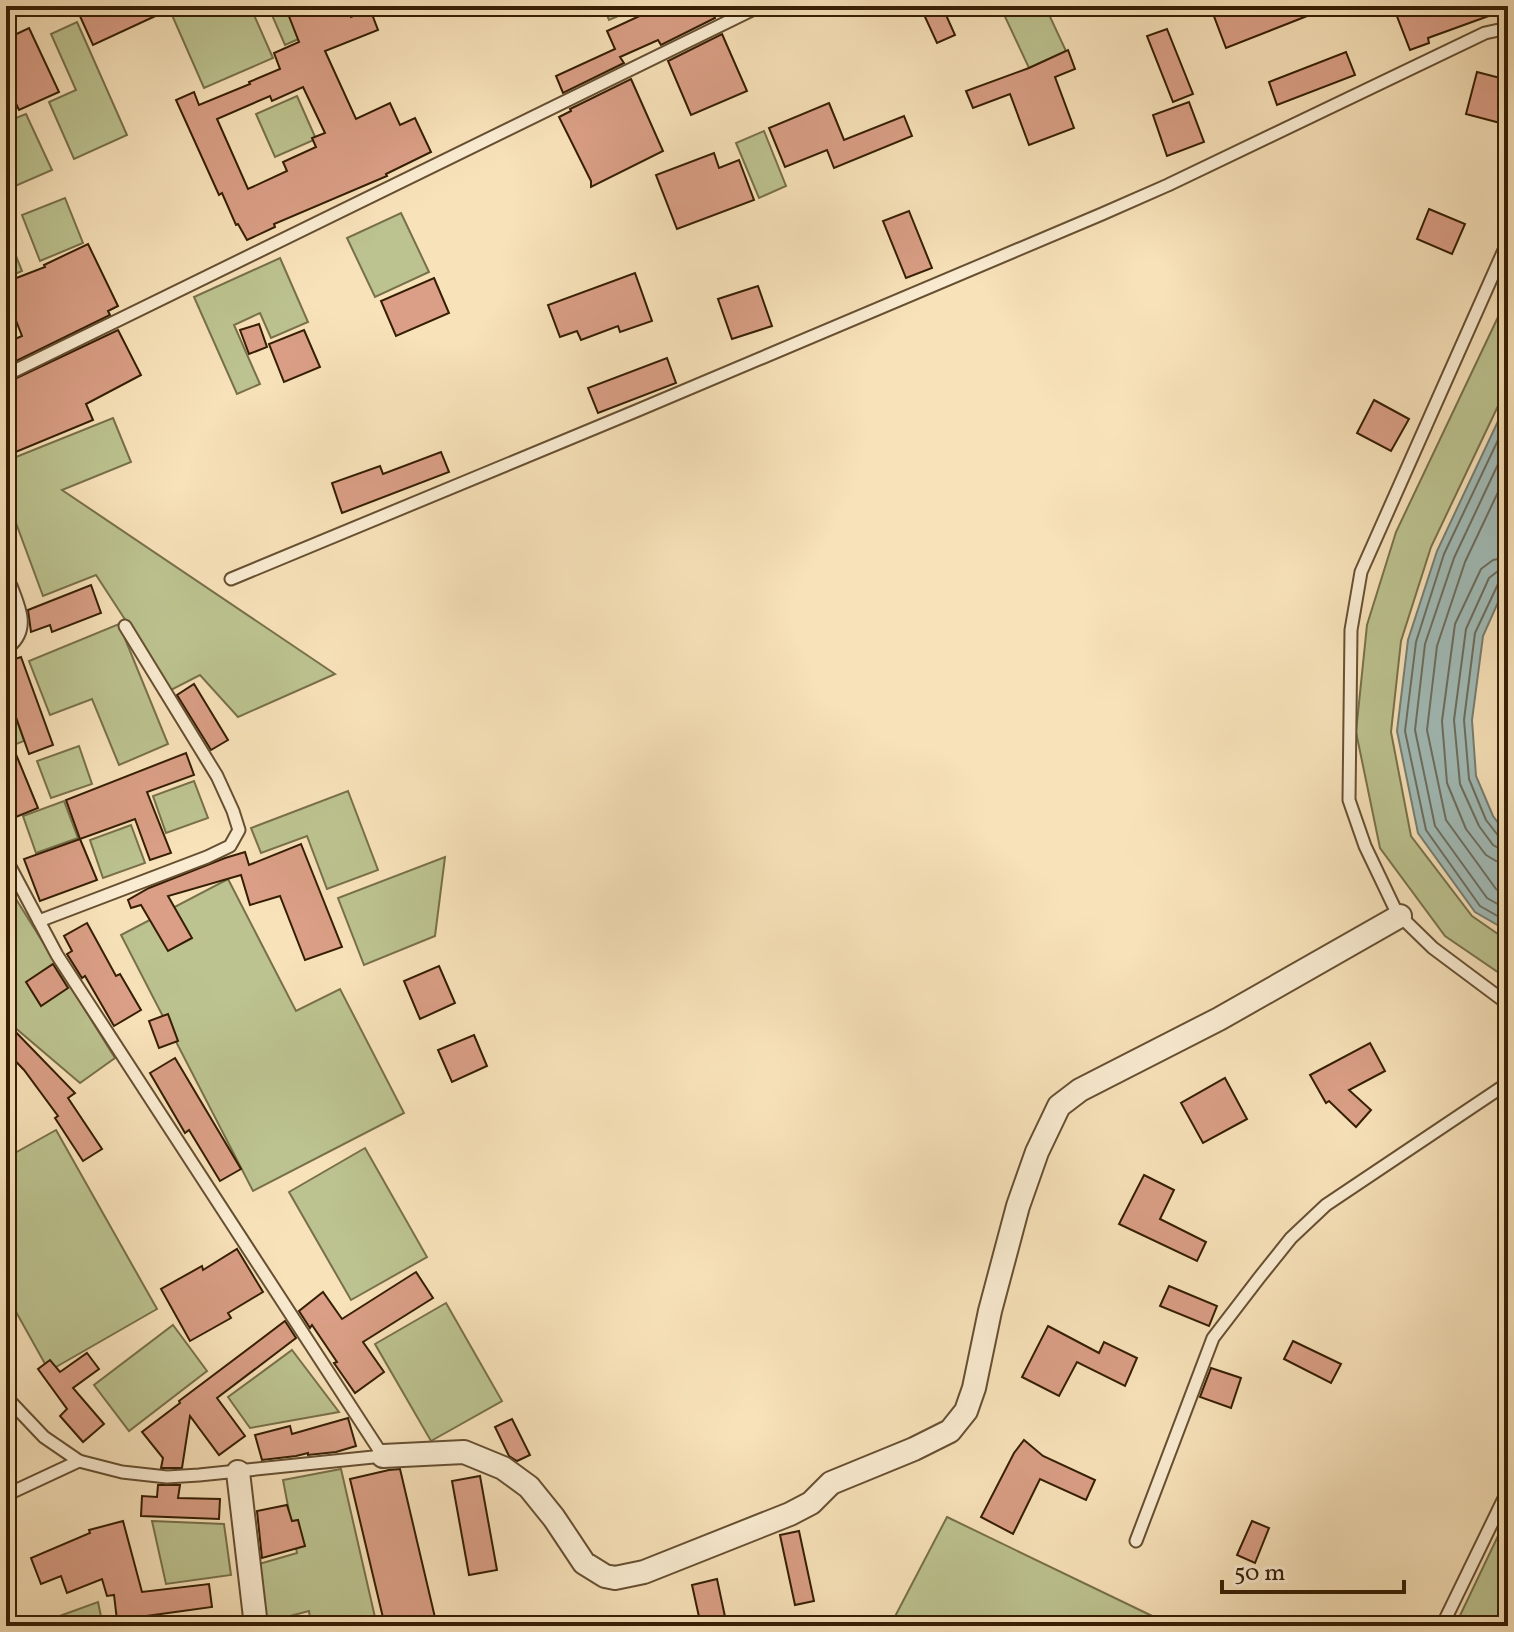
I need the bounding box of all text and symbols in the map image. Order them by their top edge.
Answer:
scale bar [1222,1544,1404,1594]
text: 50 m [1234,1557,1286,1591]

